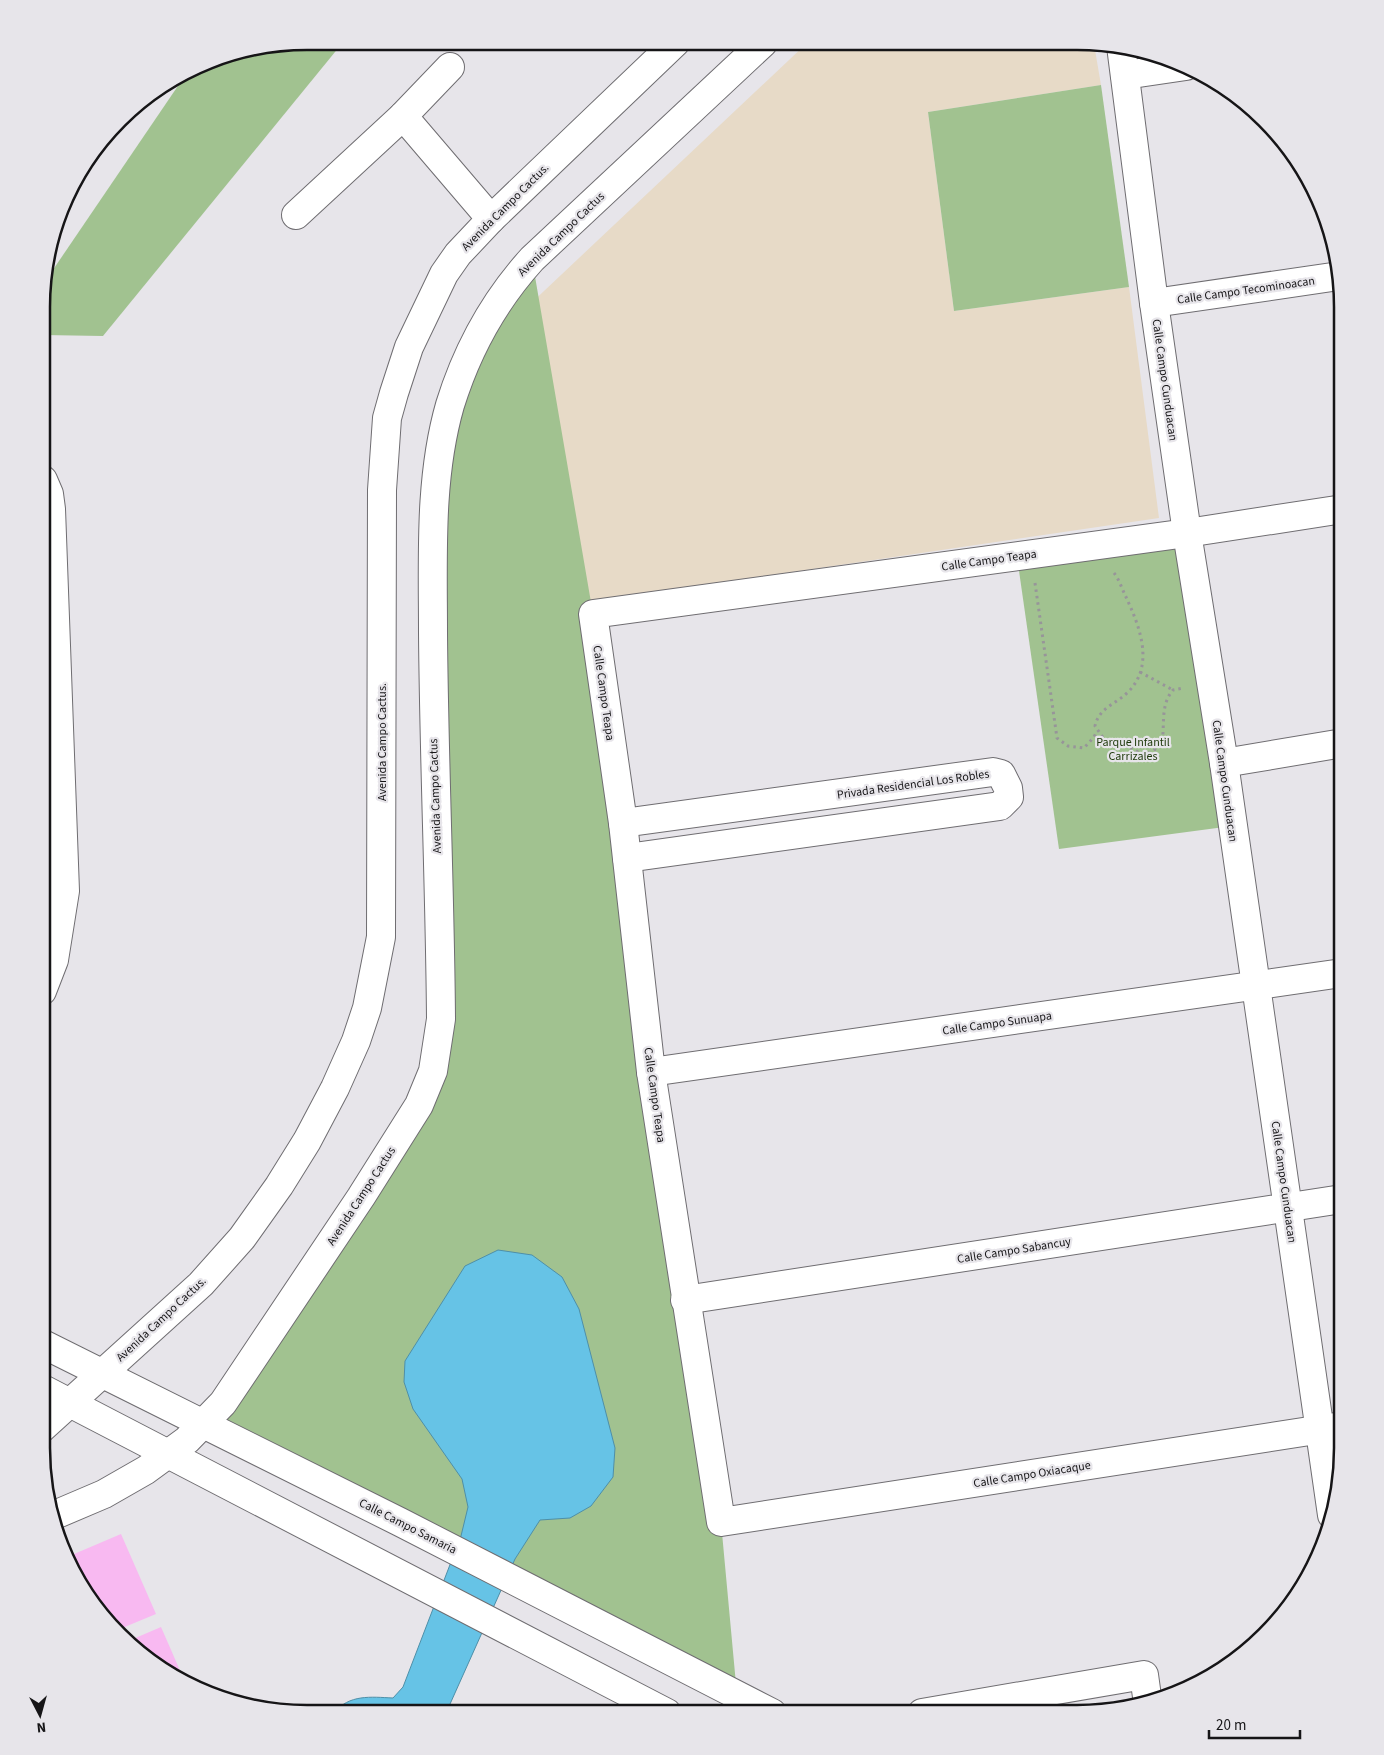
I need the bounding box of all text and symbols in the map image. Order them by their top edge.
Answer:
street label: Avenida Campo Cactus. [458,160,553,255]
street label: Avenida Campo Cactus [514,188,609,280]
street label: Calle Campo Tecominoacan [1176,272,1316,309]
street label: Calle Campo Cunduacan [1148,318,1181,442]
street label: Calle Campo Teapa [940,545,1038,576]
street label: Calle Campo Teapa [588,644,619,742]
street label: Avenida Campo Cactus. [374,683,391,801]
street label: Calle Campo Cunduacan [1208,719,1241,843]
park label: Parque Infantil Carrizales [1096,734,1170,765]
street label: Avenida Campo Cactus [425,738,446,854]
street label: Privada Residencial Los Robles [836,765,990,804]
street label: Calle Campo Sunuapa [941,1007,1053,1040]
street label: Calle Campo Teapa [639,1046,670,1144]
street label: Calle Campo Cunduacan [1267,1120,1300,1244]
street label: Avenida Campo Cactus [323,1143,400,1249]
street label: Calle Campo Sabancuy [956,1233,1073,1268]
street label: Avenida Campo Cactus. [112,1273,210,1366]
street label: Calle Campo Oxiacaque [972,1457,1092,1492]
street label: Calle Campo Samaria [356,1494,459,1558]
north arrow [15,1690,65,1740]
scale bar [1209,1708,1300,1740]
text: 20 m [1216,1715,1246,1736]
text: N [36,1717,47,1737]

